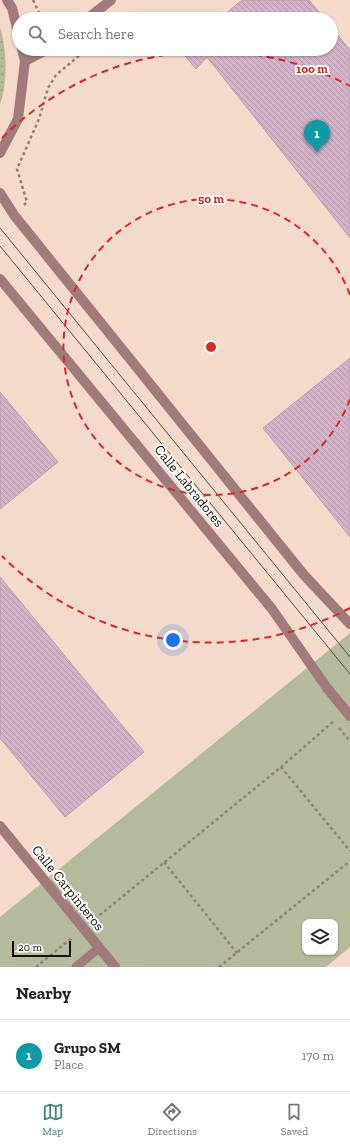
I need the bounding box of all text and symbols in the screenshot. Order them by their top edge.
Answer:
search box [12,12,338,56]
icon: search [26,23,48,45]
text: Search here [58,25,134,43]
text: 100 m [296,62,328,76]
pin: 1 [304,120,330,153]
text: 50 m [198,192,224,206]
centre of rings [204,340,218,354]
street label: Calle Labradores [151,441,227,531]
your location [163,630,183,650]
street label: Calle Carpinteros [28,842,108,934]
map controls [302,919,338,955]
button: layers [302,919,338,955]
scale bar [12,939,71,958]
text: 20 m [18,941,42,954]
text: Nearby [16,983,71,1003]
text: Grupo SM [54,1039,121,1057]
text: 1 [26,1048,32,1063]
text: 170 m [301,1048,334,1063]
text: Place [54,1057,83,1072]
tab: Map [42,1101,64,1138]
tab: Directions [147,1101,197,1138]
tab: Saved [281,1101,308,1138]

